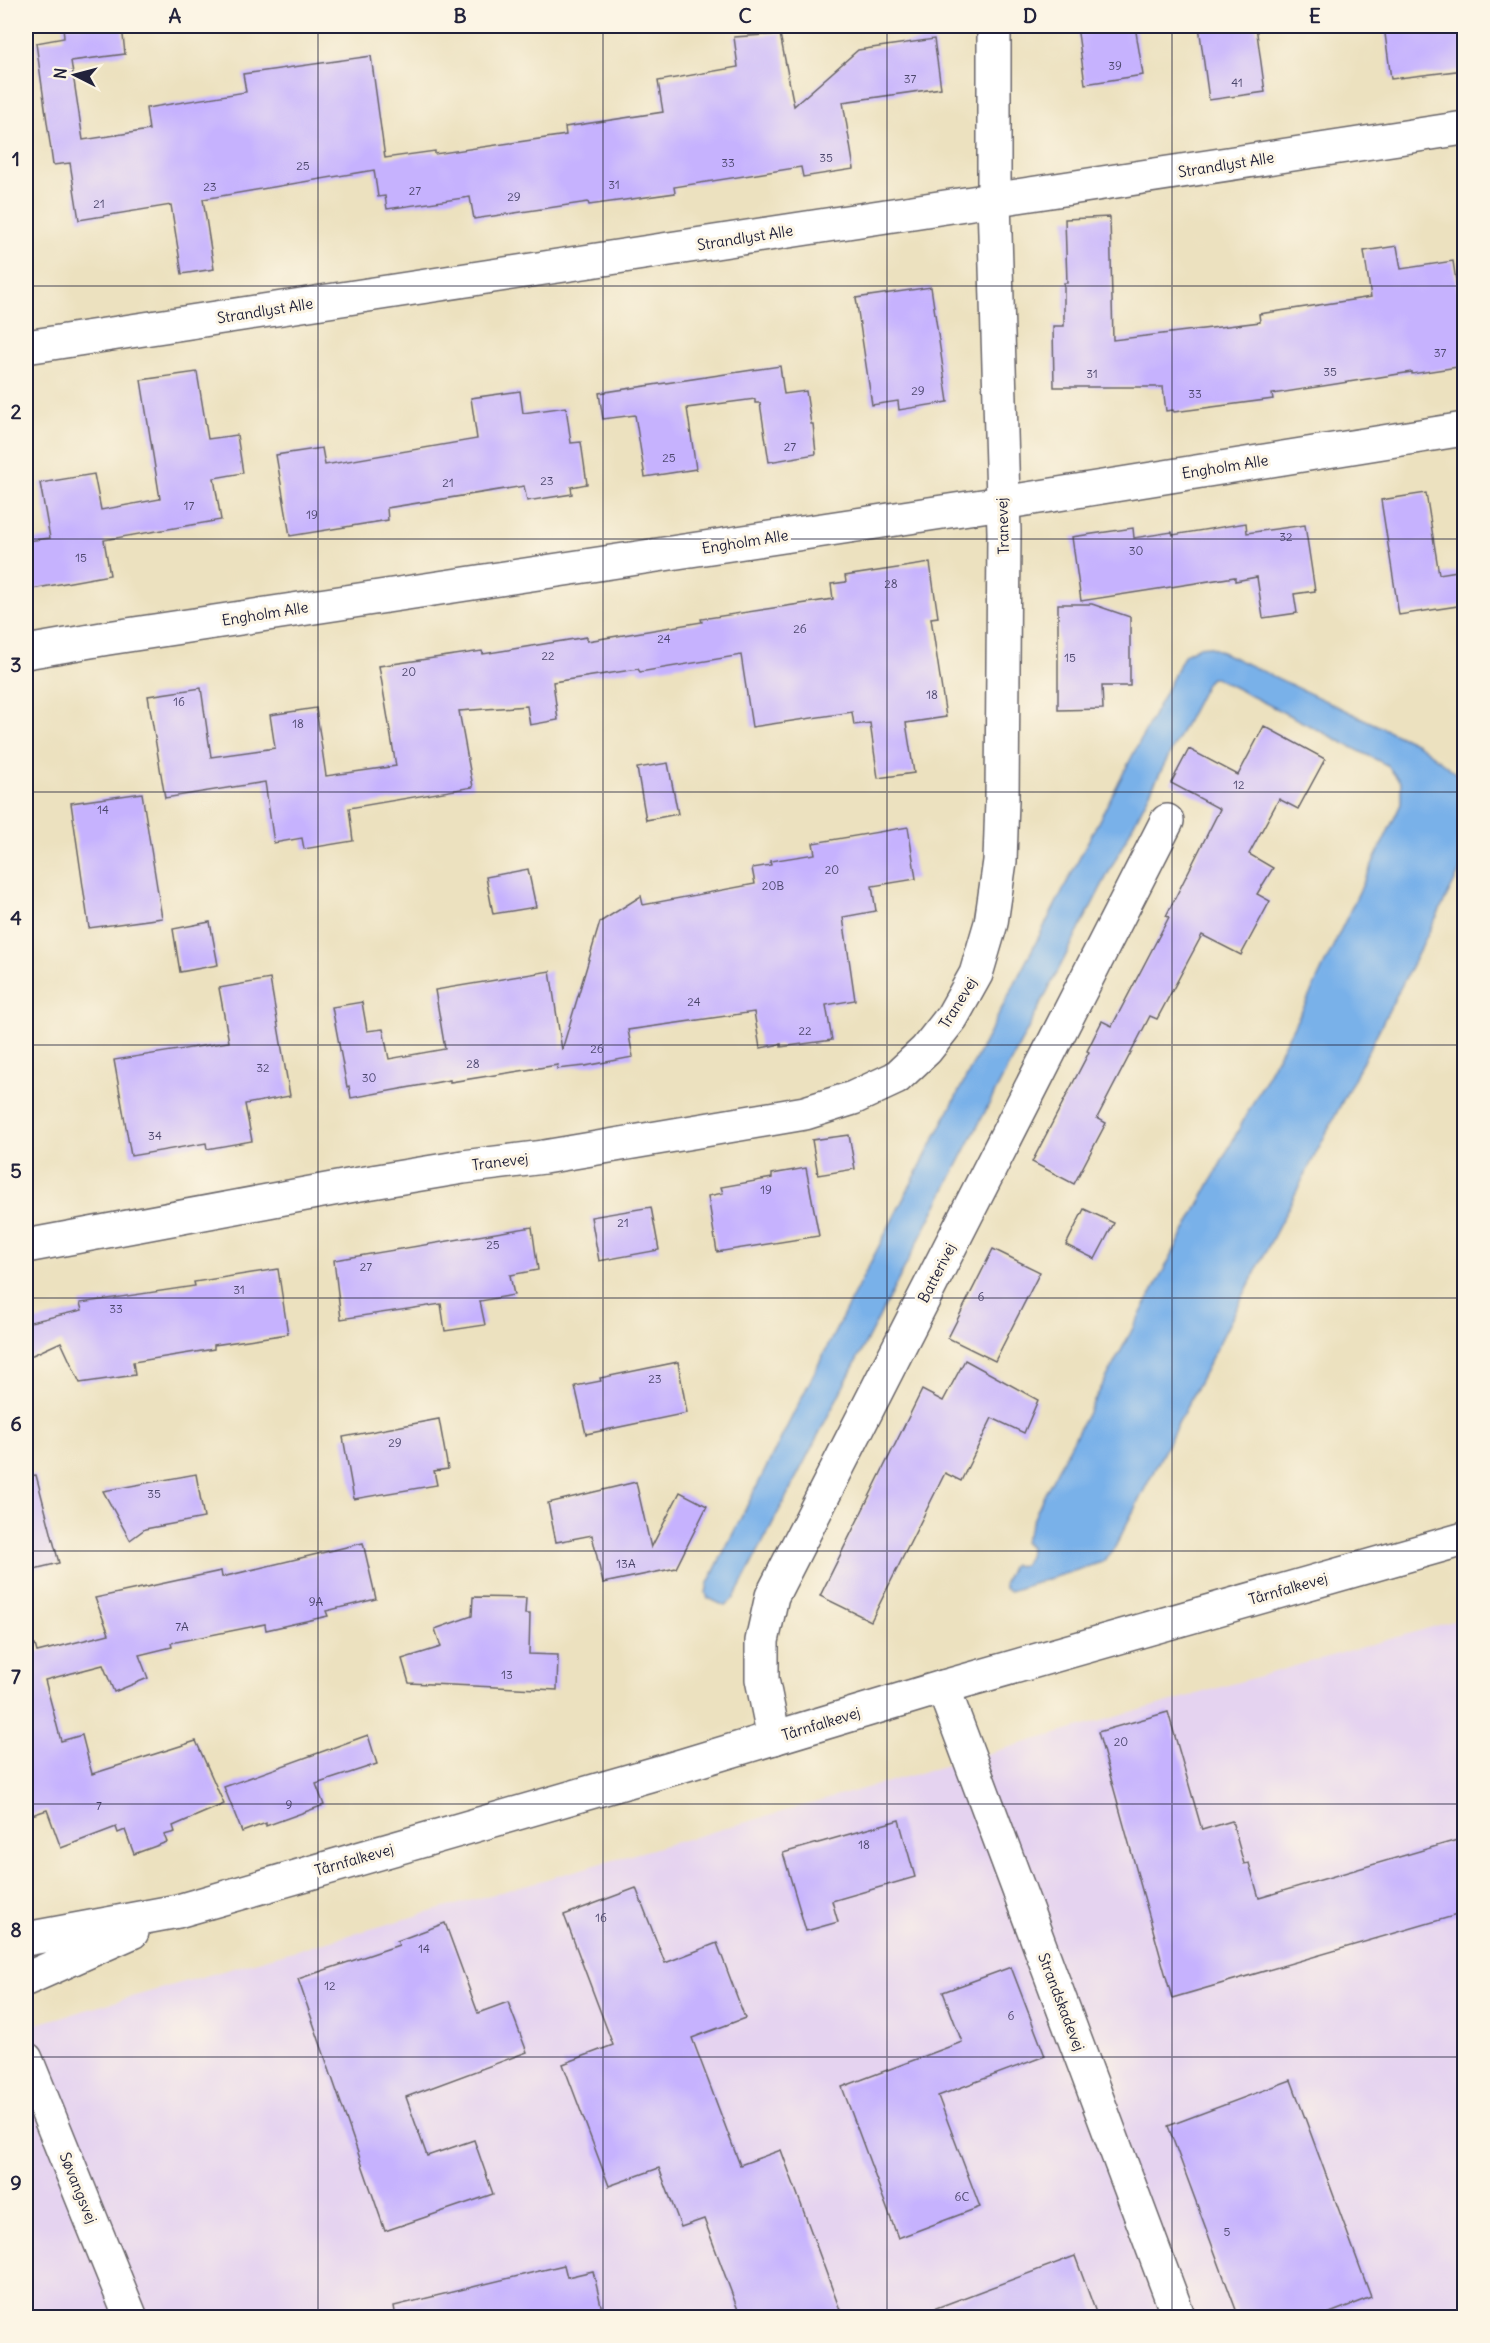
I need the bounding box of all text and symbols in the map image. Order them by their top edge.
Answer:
text: A [169,3,182,28]
text: B [453,3,467,28]
text: C [738,3,752,28]
text: D [1023,3,1037,28]
text: E [1309,3,1321,28]
north arrow [45,45,105,105]
house number: 39 [1108,58,1122,73]
text: N [50,67,71,80]
house number: 37 [904,71,916,86]
house number: 41 [1231,75,1243,90]
text: 1 [12,146,20,171]
street label: Strandlyst Alle [1177,148,1275,181]
house number: 35 [819,150,833,165]
house number: 33 [721,155,735,170]
house number: 25 [296,158,310,173]
house number: 31 [608,177,620,192]
house number: 23 [203,179,217,194]
house number: 27 [409,183,421,198]
house number: 29 [507,189,521,204]
house number: 21 [93,196,105,211]
street label: Strandlyst Alle [696,221,794,254]
street label: Strandlyst Alle [216,294,314,327]
house number: 37 [1434,345,1446,360]
house number: 35 [1323,364,1337,379]
house number: 31 [1086,366,1098,381]
house number: 29 [911,383,925,398]
house number: 33 [1188,386,1202,401]
text: 2 [11,399,22,424]
house number: 27 [784,439,796,454]
house number: 25 [662,450,676,465]
street label: Engholm Alle [1180,450,1270,483]
house number: 23 [540,473,554,488]
house number: 21 [442,475,454,490]
street label: Tranevej [992,497,1013,555]
house number: 17 [184,498,194,513]
house number: 19 [306,507,318,522]
street label: Engholm Alle [700,525,790,558]
house number: 32 [1279,529,1293,544]
house number: 30 [1129,543,1143,558]
house number: 15 [75,550,87,565]
house number: 28 [884,576,898,591]
street label: Engholm Alle [220,597,310,630]
house number: 26 [793,621,807,636]
house number: 24 [657,631,671,646]
house number: 22 [541,648,555,663]
house number: 15 [1064,650,1076,665]
text: 3 [10,652,22,677]
house number: 20 [402,664,416,679]
house number: 18 [926,687,938,702]
house number: 16 [173,694,185,709]
house number: 18 [292,716,304,731]
house number: 12 [1233,777,1245,792]
house number: 14 [97,802,109,817]
house number: 20 [825,862,839,877]
house number: 20B [762,878,784,893]
text: 4 [10,905,22,930]
street label: Tranevej [934,974,981,1032]
house number: 24 [687,994,701,1009]
house number: 22 [798,1023,812,1038]
house number: 26 [590,1041,604,1056]
house number: 28 [466,1056,480,1071]
house number: 32 [256,1060,270,1075]
house number: 30 [362,1070,376,1085]
house number: 34 [148,1128,162,1143]
street label: Tranevej [471,1149,529,1174]
text: 5 [10,1158,22,1183]
house number: 19 [760,1182,772,1197]
house number: 21 [617,1215,629,1230]
house number: 25 [486,1237,500,1252]
street label: Batterivej [913,1240,960,1306]
house number: 27 [360,1259,372,1274]
house number: 31 [233,1282,245,1297]
house number: 6 [978,1289,985,1304]
house number: 33 [109,1301,123,1316]
house number: 23 [648,1371,662,1386]
text: 6 [10,1411,22,1436]
house number: 29 [388,1435,402,1450]
house number: 35 [147,1486,161,1501]
house number: 13A [616,1556,636,1571]
street label: Tårnfalkevej [1246,1568,1329,1609]
house number: 9A [309,1594,324,1609]
house number: 7A [175,1619,189,1634]
text: 7 [11,1664,21,1689]
house number: 13 [501,1667,513,1682]
street label: Tårnfalkevej [779,1703,862,1744]
house number: 20 [1114,1734,1128,1749]
house number: 9 [286,1797,293,1812]
house number: 7 [96,1798,102,1813]
house number: 18 [858,1837,870,1852]
street label: Tårnfalkevej [312,1839,395,1880]
house number: 16 [595,1910,607,1925]
text: 8 [10,1917,22,1942]
house number: 14 [418,1941,430,1956]
street label: Strandskadevej [1034,1950,1089,2054]
house number: 12 [324,1978,336,1993]
house number: 6 [1008,2008,1015,2023]
street label: Søvangsvej [56,2149,101,2226]
text: 9 [10,2170,22,2195]
house number: 6C [955,2189,970,2204]
house number: 5 [1224,2224,1231,2239]

